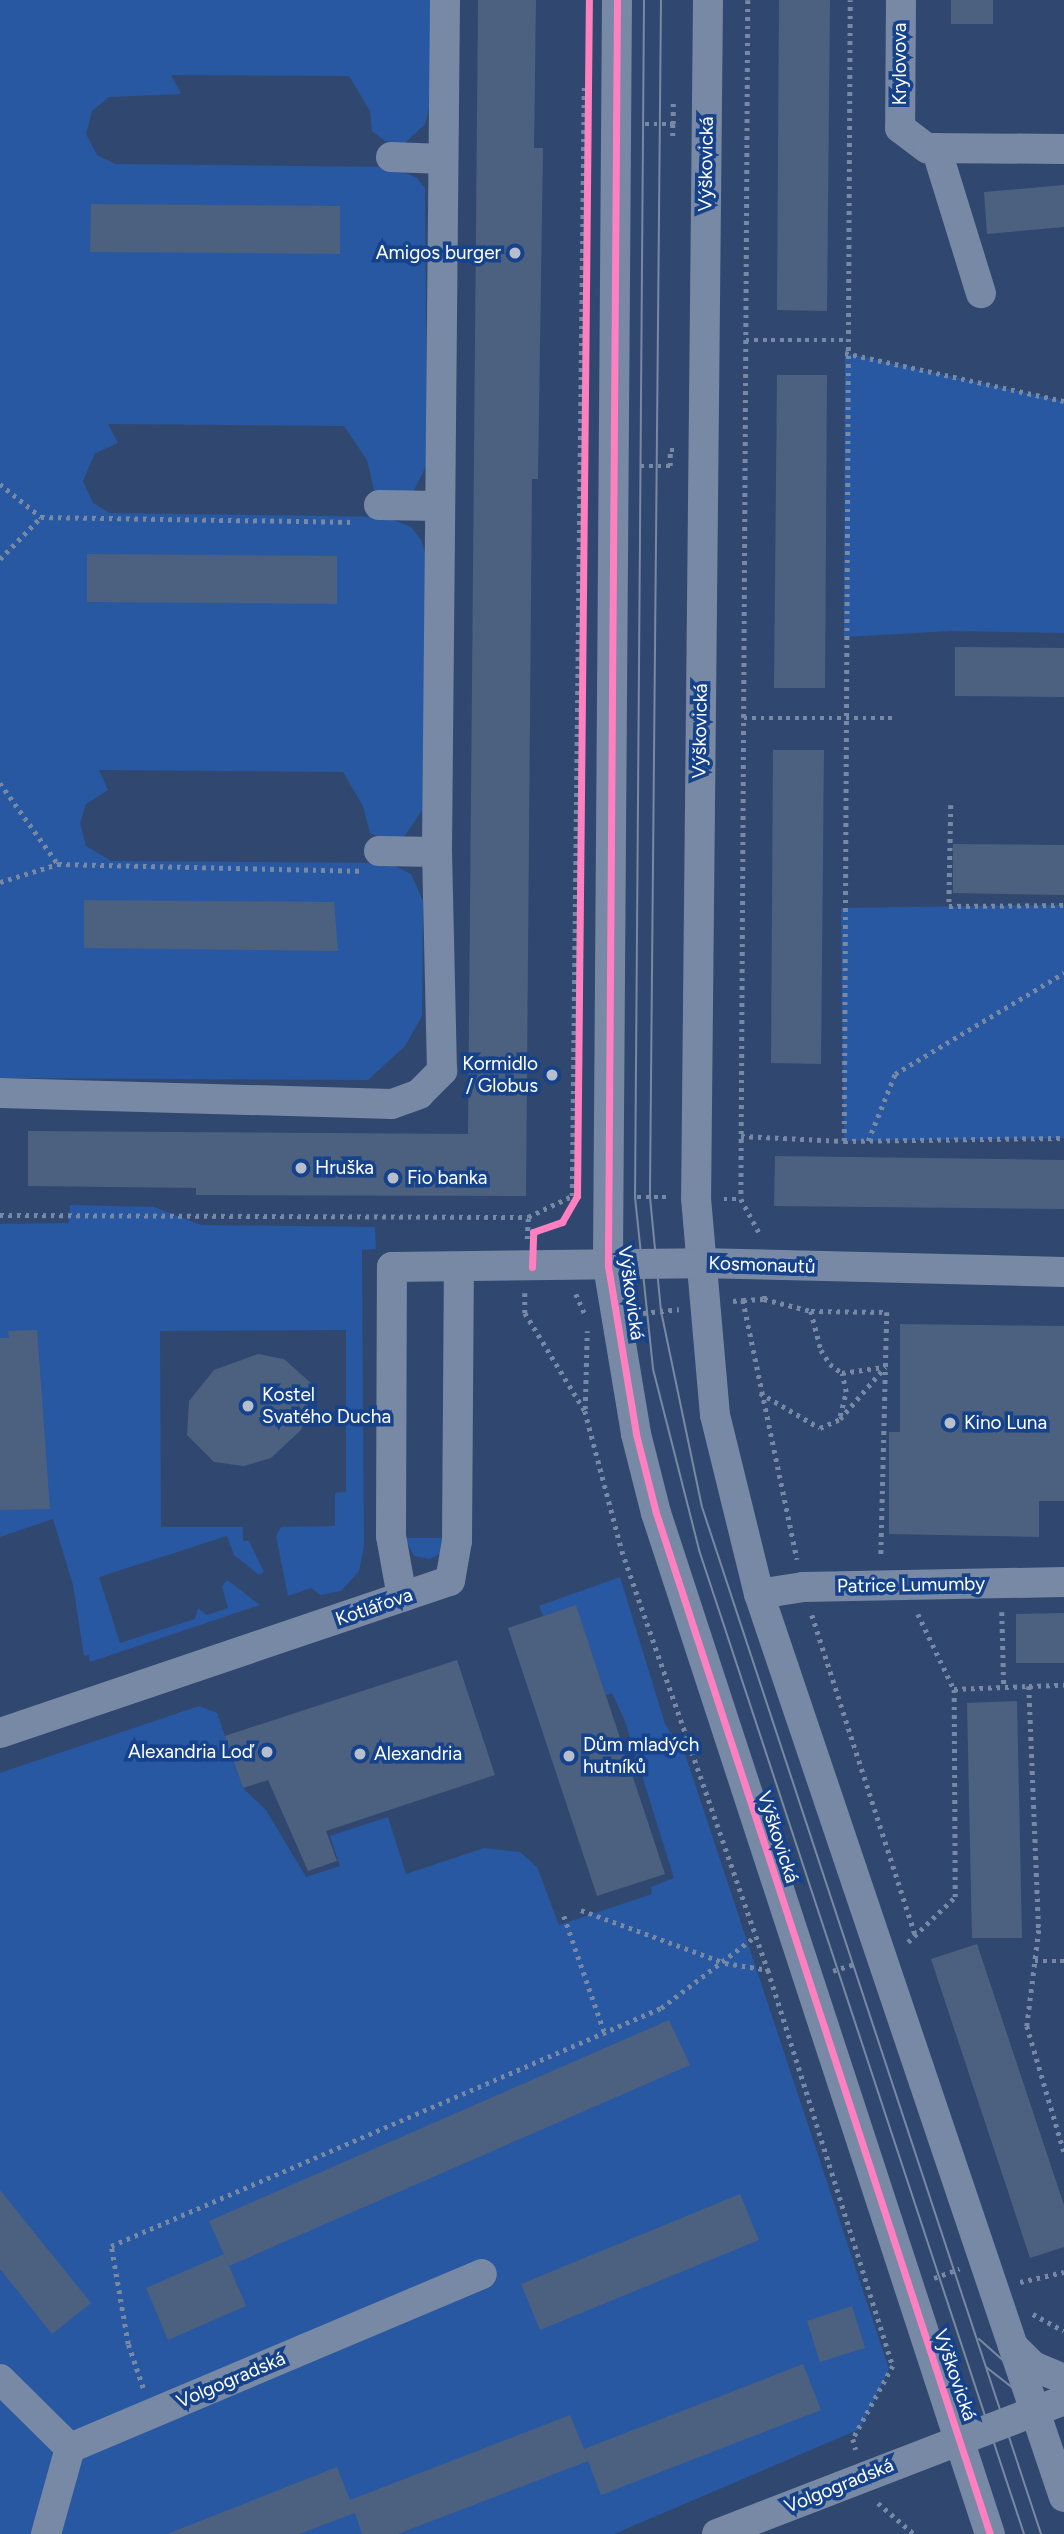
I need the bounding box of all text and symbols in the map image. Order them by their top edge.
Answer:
street label: Krylovova [889,23,911,105]
street label: Výškovická [694,116,718,212]
place label: Amigos burger [376,242,501,264]
marker: Amigos burger [507,245,523,261]
street label: Výškovická [688,683,712,779]
place label: Kormidlo / Globus [462,1053,538,1097]
marker: Kormidlo / Globus [544,1067,560,1083]
place label: Hruška [315,1157,374,1179]
marker: Hruška [293,1160,309,1176]
place label: Fio banka [407,1167,488,1189]
marker: Fio banka [385,1170,401,1186]
street label: Výškovická [613,1244,649,1342]
street label: Kosmonautů [708,1252,816,1278]
place label: Kostel Svatého Ducha [262,1384,391,1428]
marker: Kostel Svatého Ducha [240,1398,256,1414]
place label: Kino Luna [964,1412,1047,1434]
marker: Kino Luna [942,1415,958,1431]
street label: Patrice Lumumby [837,1572,985,1598]
street label: Kotlářova [332,1583,416,1631]
place label: Dům mladých hutníků [583,1734,699,1778]
place label: Alexandria Loď [128,1741,253,1763]
place label: Alexandria [374,1743,462,1765]
marker: Alexandria Loď [259,1744,275,1760]
marker: Alexandria [352,1746,368,1762]
marker: Dům mladých hutníků [561,1748,577,1764]
street label: Výškovická [752,1788,804,1886]
street label: Výškovická [929,2326,981,2424]
street label: Volgogradská [173,2347,289,2413]
street label: Volgogradská [781,2454,897,2518]

